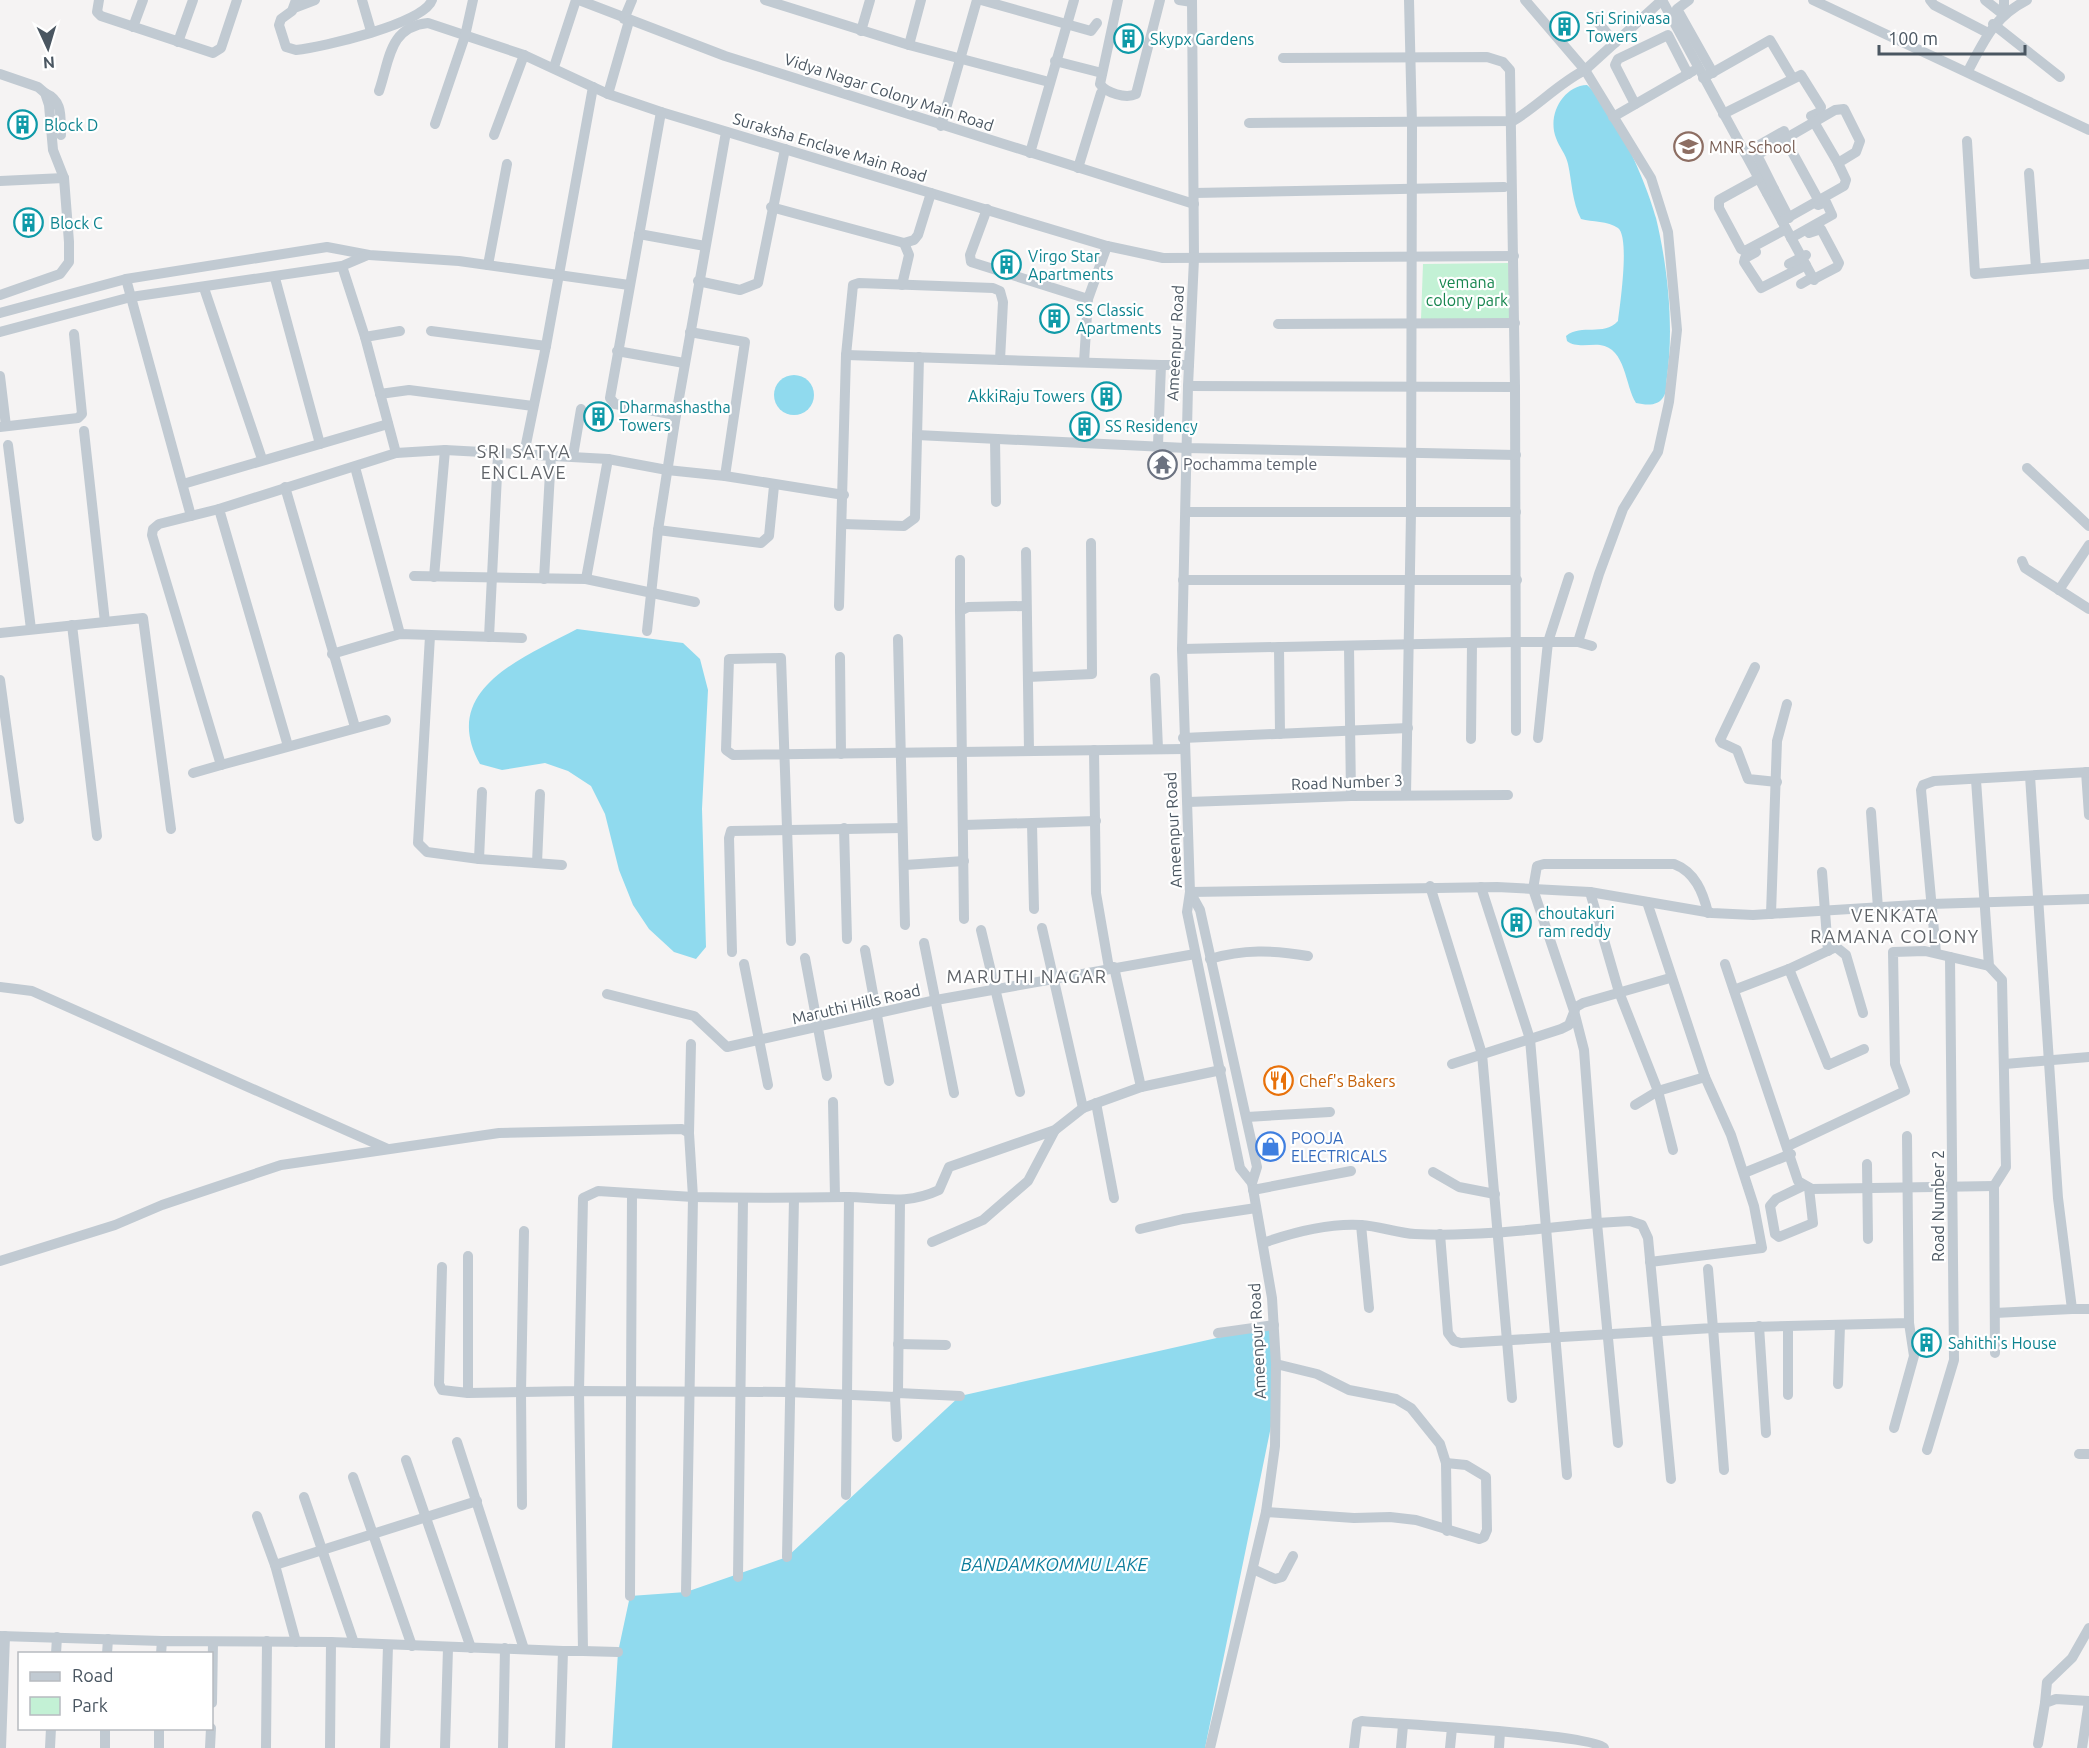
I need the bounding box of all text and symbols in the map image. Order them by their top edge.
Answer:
place label: Sri Srinivasa Towers [1586,9,1671,45]
building icon: Sri Srinivasa Towers [1549,11,1581,43]
north arrow [18,18,78,78]
scale bar [1879,18,2024,56]
building icon: Skypx Gardens [1113,23,1145,55]
text: 100 m [1888,28,1938,48]
place label: Skypx Gardens [1150,30,1254,48]
street label: Vidya Nagar Colony Main Road [782,50,996,134]
text: N [42,54,56,72]
building icon: Block D [7,109,39,141]
street label: Suraksha Enclave Main Road [731,109,929,185]
place label: Block D [44,116,98,134]
school or university icon: MNR School [1672,131,1704,163]
place label: MNR School [1709,138,1796,156]
building icon: Block C [13,207,45,239]
place label: Block C [50,214,103,232]
place label: Virgo Star Apartments [1028,247,1113,283]
building icon: Virgo Star Apartments [991,249,1023,281]
park label: vemana colony park [1426,273,1508,309]
street label: Ameenpur Road [1163,285,1187,401]
place label: SS Classic Apartments [1076,301,1161,337]
building icon: SS Classic Apartments [1039,303,1071,335]
building icon: AkkiRaju Towers [1090,380,1122,412]
place label: AkkiRaju Towers [968,387,1085,405]
place label: Dharmashastha Towers [619,398,731,434]
building icon: Dharmashastha Towers [582,400,614,432]
building icon: SS Residency [1068,410,1100,442]
place label: SS Residency [1105,417,1198,435]
district label: SRI SATYA ENCLAVE [477,441,571,482]
temple icon: Pochamma temple [1146,448,1178,480]
place label: Pochamma temple [1183,455,1317,473]
street label: Road Number 3 [1291,771,1403,793]
street label: Ameenpur Road [1161,772,1185,888]
place label: choutakuri ram reddy [1538,904,1615,940]
district label: VENKATA RAMANA COLONY [1810,905,1980,946]
building icon: choutakuri ram reddy [1501,906,1533,938]
district label: MARUTHI NAGAR [947,966,1107,986]
street label: Maruthi Hills Road [790,980,922,1028]
restaurant icon: Chef's Bakers [1262,1065,1294,1097]
place label: Chef's Bakers [1299,1072,1395,1090]
place label: POOJA ELECTRICALS [1291,1129,1387,1165]
shop icon: POOJA ELECTRICALS [1254,1131,1286,1163]
street label: Road Number 2 [1929,1150,1947,1262]
street label: Ameenpur Road [1245,1283,1269,1399]
building icon: Sahithi's House [1911,1327,1943,1359]
place label: Sahithi's House [1948,1334,2057,1352]
water label: BANDAMKOMMU LAKE [961,1554,1149,1574]
legend [18,1652,213,1730]
text: Road [72,1665,114,1685]
text: Park [72,1695,108,1715]

